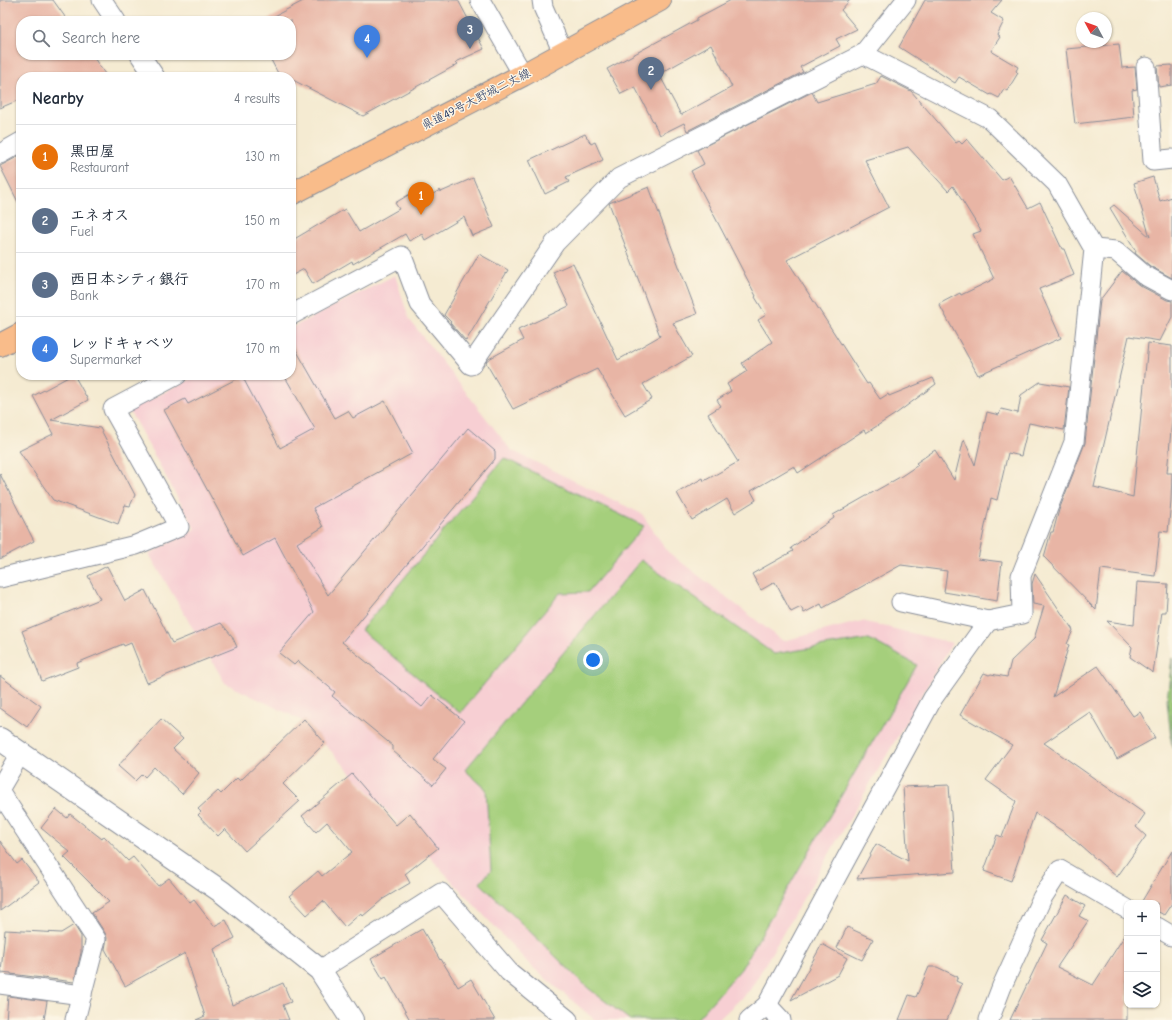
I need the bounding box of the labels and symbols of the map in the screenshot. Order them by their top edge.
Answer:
north arrow [1076,12,1112,48]
pin: 3 [457,16,483,49]
pin: 4 [354,25,380,58]
pin: 2 [638,57,664,90]
street label: 県道49号大野城二丈線 [419,65,533,133]
pin: 1 [408,182,434,215]
your location [583,650,603,670]

